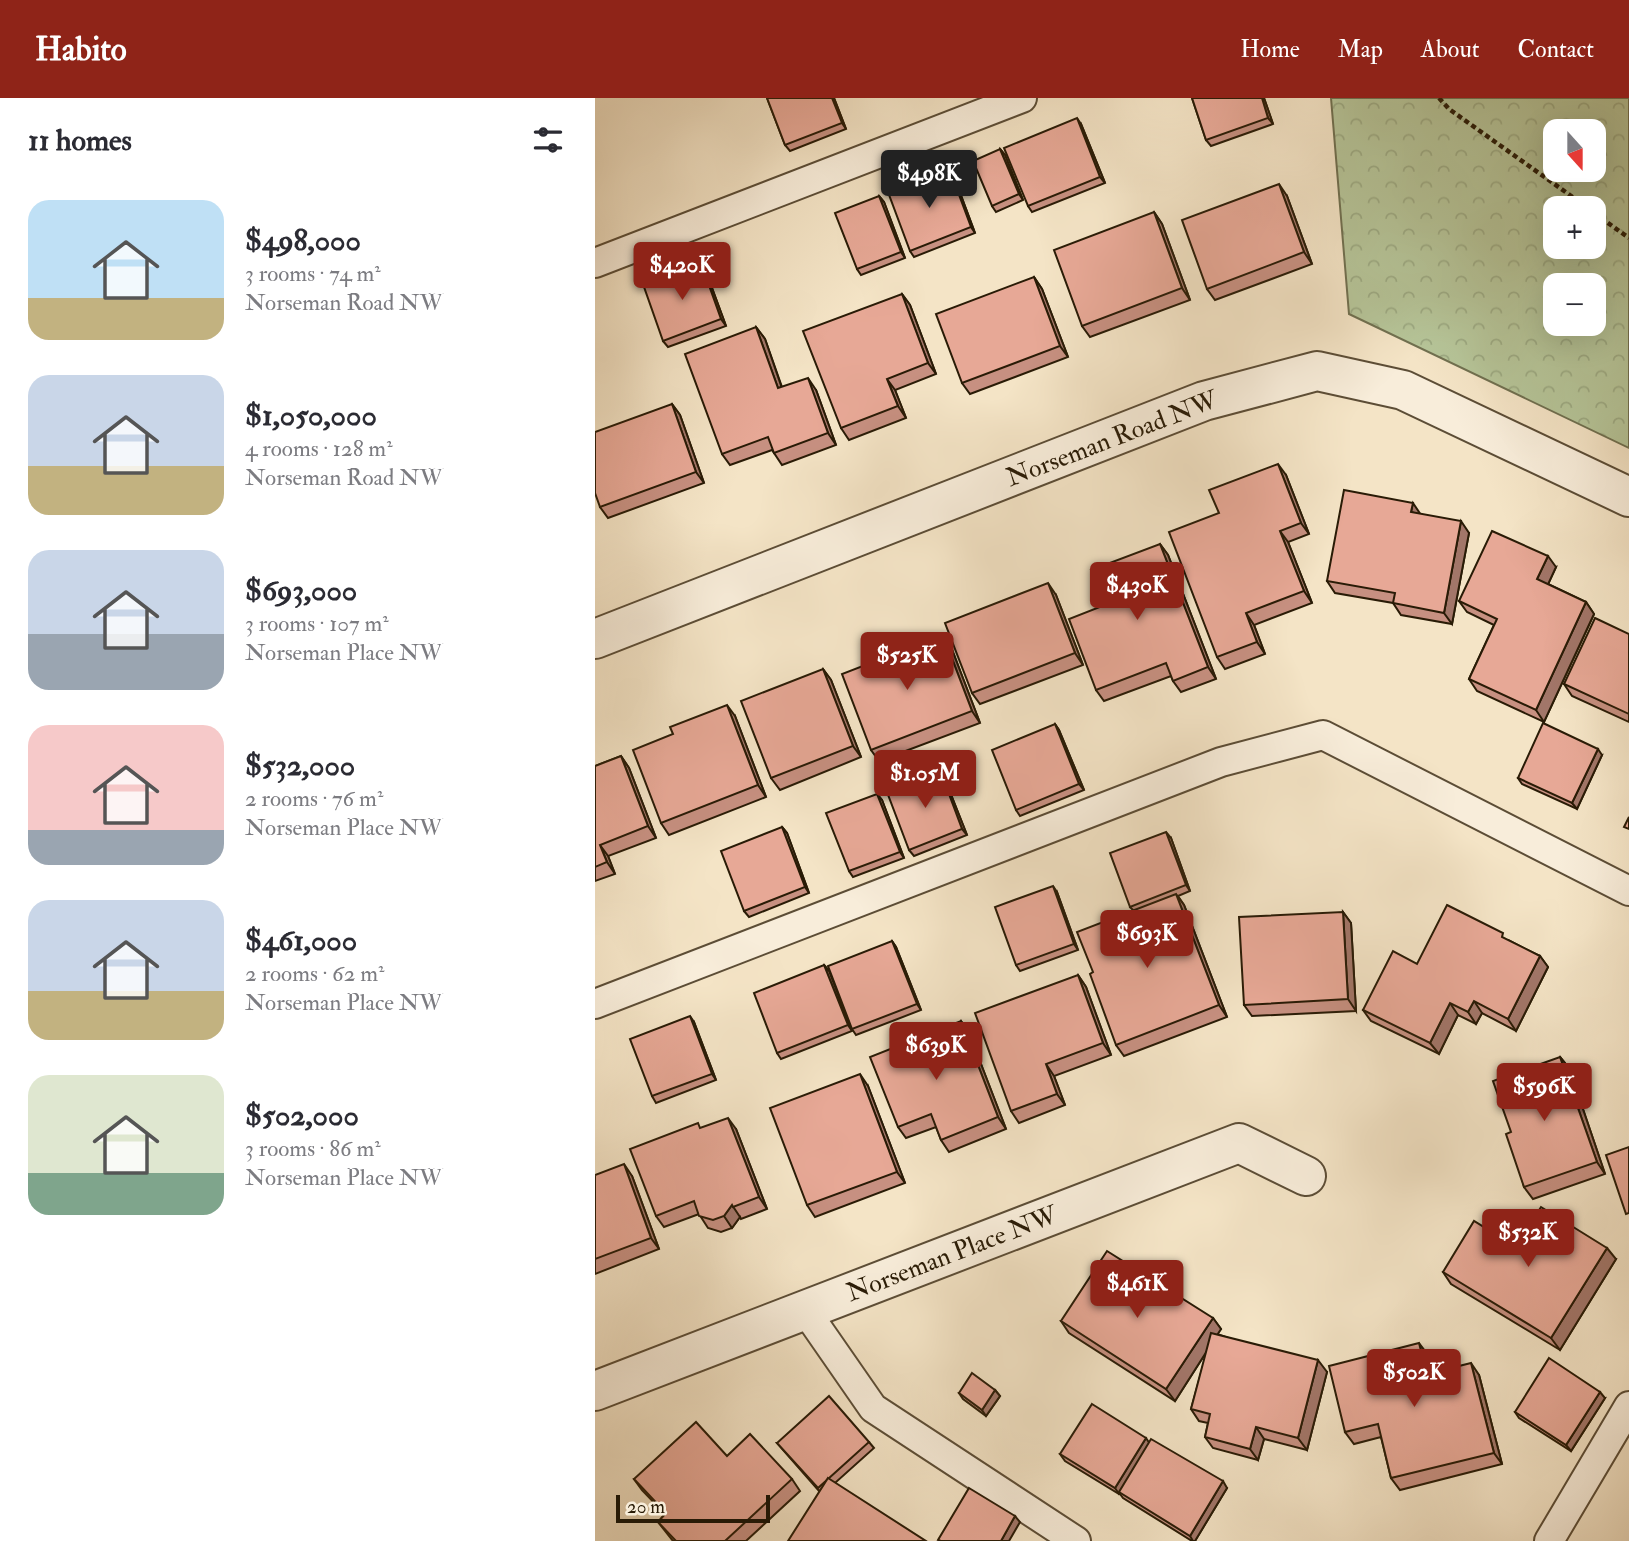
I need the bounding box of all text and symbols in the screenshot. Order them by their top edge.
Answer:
text: Habito [35,29,127,70]
text: Home [1240,34,1300,65]
text: Map [1338,34,1383,65]
text: About [1421,34,1480,65]
text: Contact [1518,34,1594,65]
north arrow [1543,119,1607,182]
map controls [1543,119,1606,336]
icon: filters [529,121,567,159]
text: 11 homes [28,122,132,159]
pin: $498K [880,150,978,210]
text: $498K [897,158,961,187]
button: + [1543,196,1606,259]
text: $498,000 [245,222,361,259]
icon: home [84,228,168,312]
pin: $420K [633,242,731,302]
text: $420K [650,250,714,279]
text: 3 rooms · 74 m² [245,259,381,288]
button: − [1543,273,1606,336]
text: Norseman Road NW [245,288,443,317]
street label: Norseman Road NW [1002,383,1224,494]
text: $1,050,000 [245,397,377,434]
icon: home [84,403,168,487]
text: 4 rooms · 128 m² [245,434,393,463]
text: Norseman Road NW [245,463,443,492]
pin: $430K [1088,562,1186,622]
text: $430K [1106,570,1168,599]
text: $693,000 [245,572,357,609]
icon: home [84,578,168,662]
text: 3 rooms · 107 m² [245,609,389,638]
pin: $525K [858,632,956,692]
text: Norseman Place NW [245,638,443,667]
text: $525K [877,640,937,669]
text: $532,000 [245,747,355,784]
pin: $1.05M [868,750,982,810]
icon: home [84,753,168,837]
text: $1.05M [890,758,960,787]
text: 2 rooms · 76 m² [245,784,383,813]
text: Norseman Place NW [245,813,443,842]
pin: $693K [1098,910,1196,970]
text: $693K [1116,918,1178,947]
text: $461,000 [245,922,357,959]
icon: home [84,928,168,1012]
text: 2 rooms · 62 m² [245,959,384,988]
text: Norseman Place NW [245,988,443,1017]
pin: $639K [887,1023,985,1082]
text: $639K [905,1030,967,1059]
pin: $596K [1495,1063,1593,1123]
text: $596K [1513,1071,1575,1100]
text: $502,000 [245,1097,359,1134]
icon: home [84,1103,168,1187]
text: 3 rooms · 86 m² [245,1134,381,1163]
text: Norseman Place NW [245,1163,443,1192]
street label: Norseman Place NW [842,1198,1064,1309]
pin: $532K [1479,1210,1577,1269]
text: $532K [1498,1217,1558,1246]
pin: $461K [1088,1260,1186,1320]
text: $461K [1106,1268,1168,1297]
pin: $502K [1365,1350,1463,1409]
text: $502K [1383,1357,1445,1386]
scale bar [616,1492,770,1524]
text: 20 m [627,1495,665,1519]

